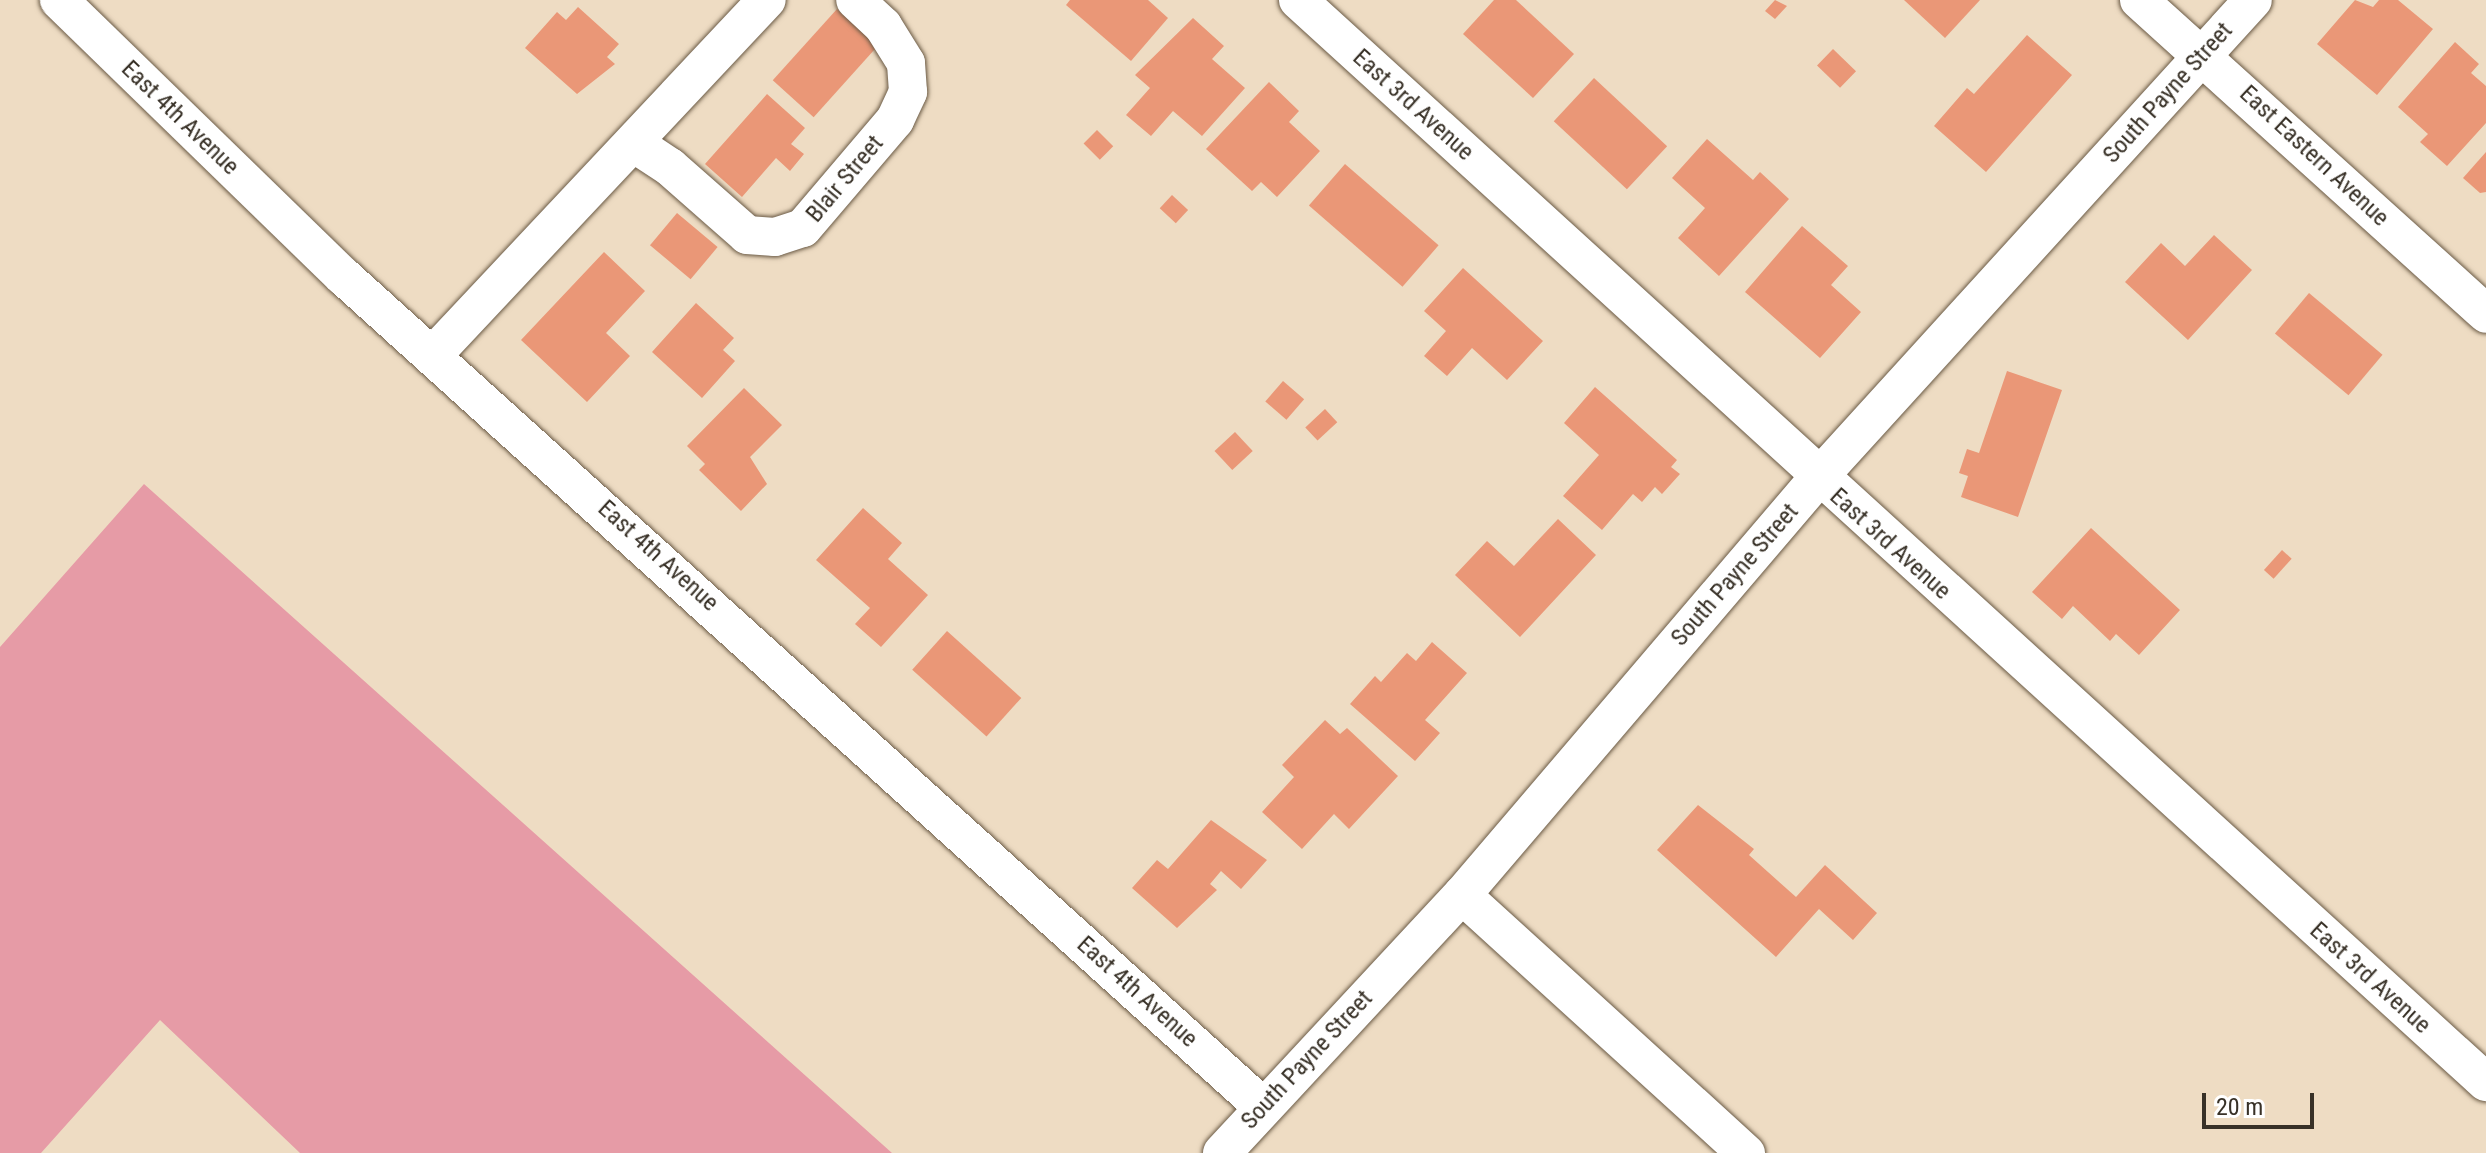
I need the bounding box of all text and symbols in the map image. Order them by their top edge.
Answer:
street label: South Payne Street [2097,17,2239,169]
street label: East 3rd Avenue [1347,43,1479,167]
street label: East 4th Avenue [115,55,245,181]
street label: East Eastern Avenue [2234,80,2394,232]
street label: Blair Street [800,130,890,228]
street label: East 3rd Avenue [1824,482,1956,606]
street label: East 4th Avenue [592,494,724,618]
street label: South Payne Street [1665,498,1805,652]
street label: East 3rd Avenue [2304,916,2436,1040]
street label: East 4th Avenue [1071,930,1203,1054]
street label: South Payne Street [1235,985,1379,1135]
scale bar [2206,1077,2318,1127]
text: 20 m [2216,1093,2263,1121]

